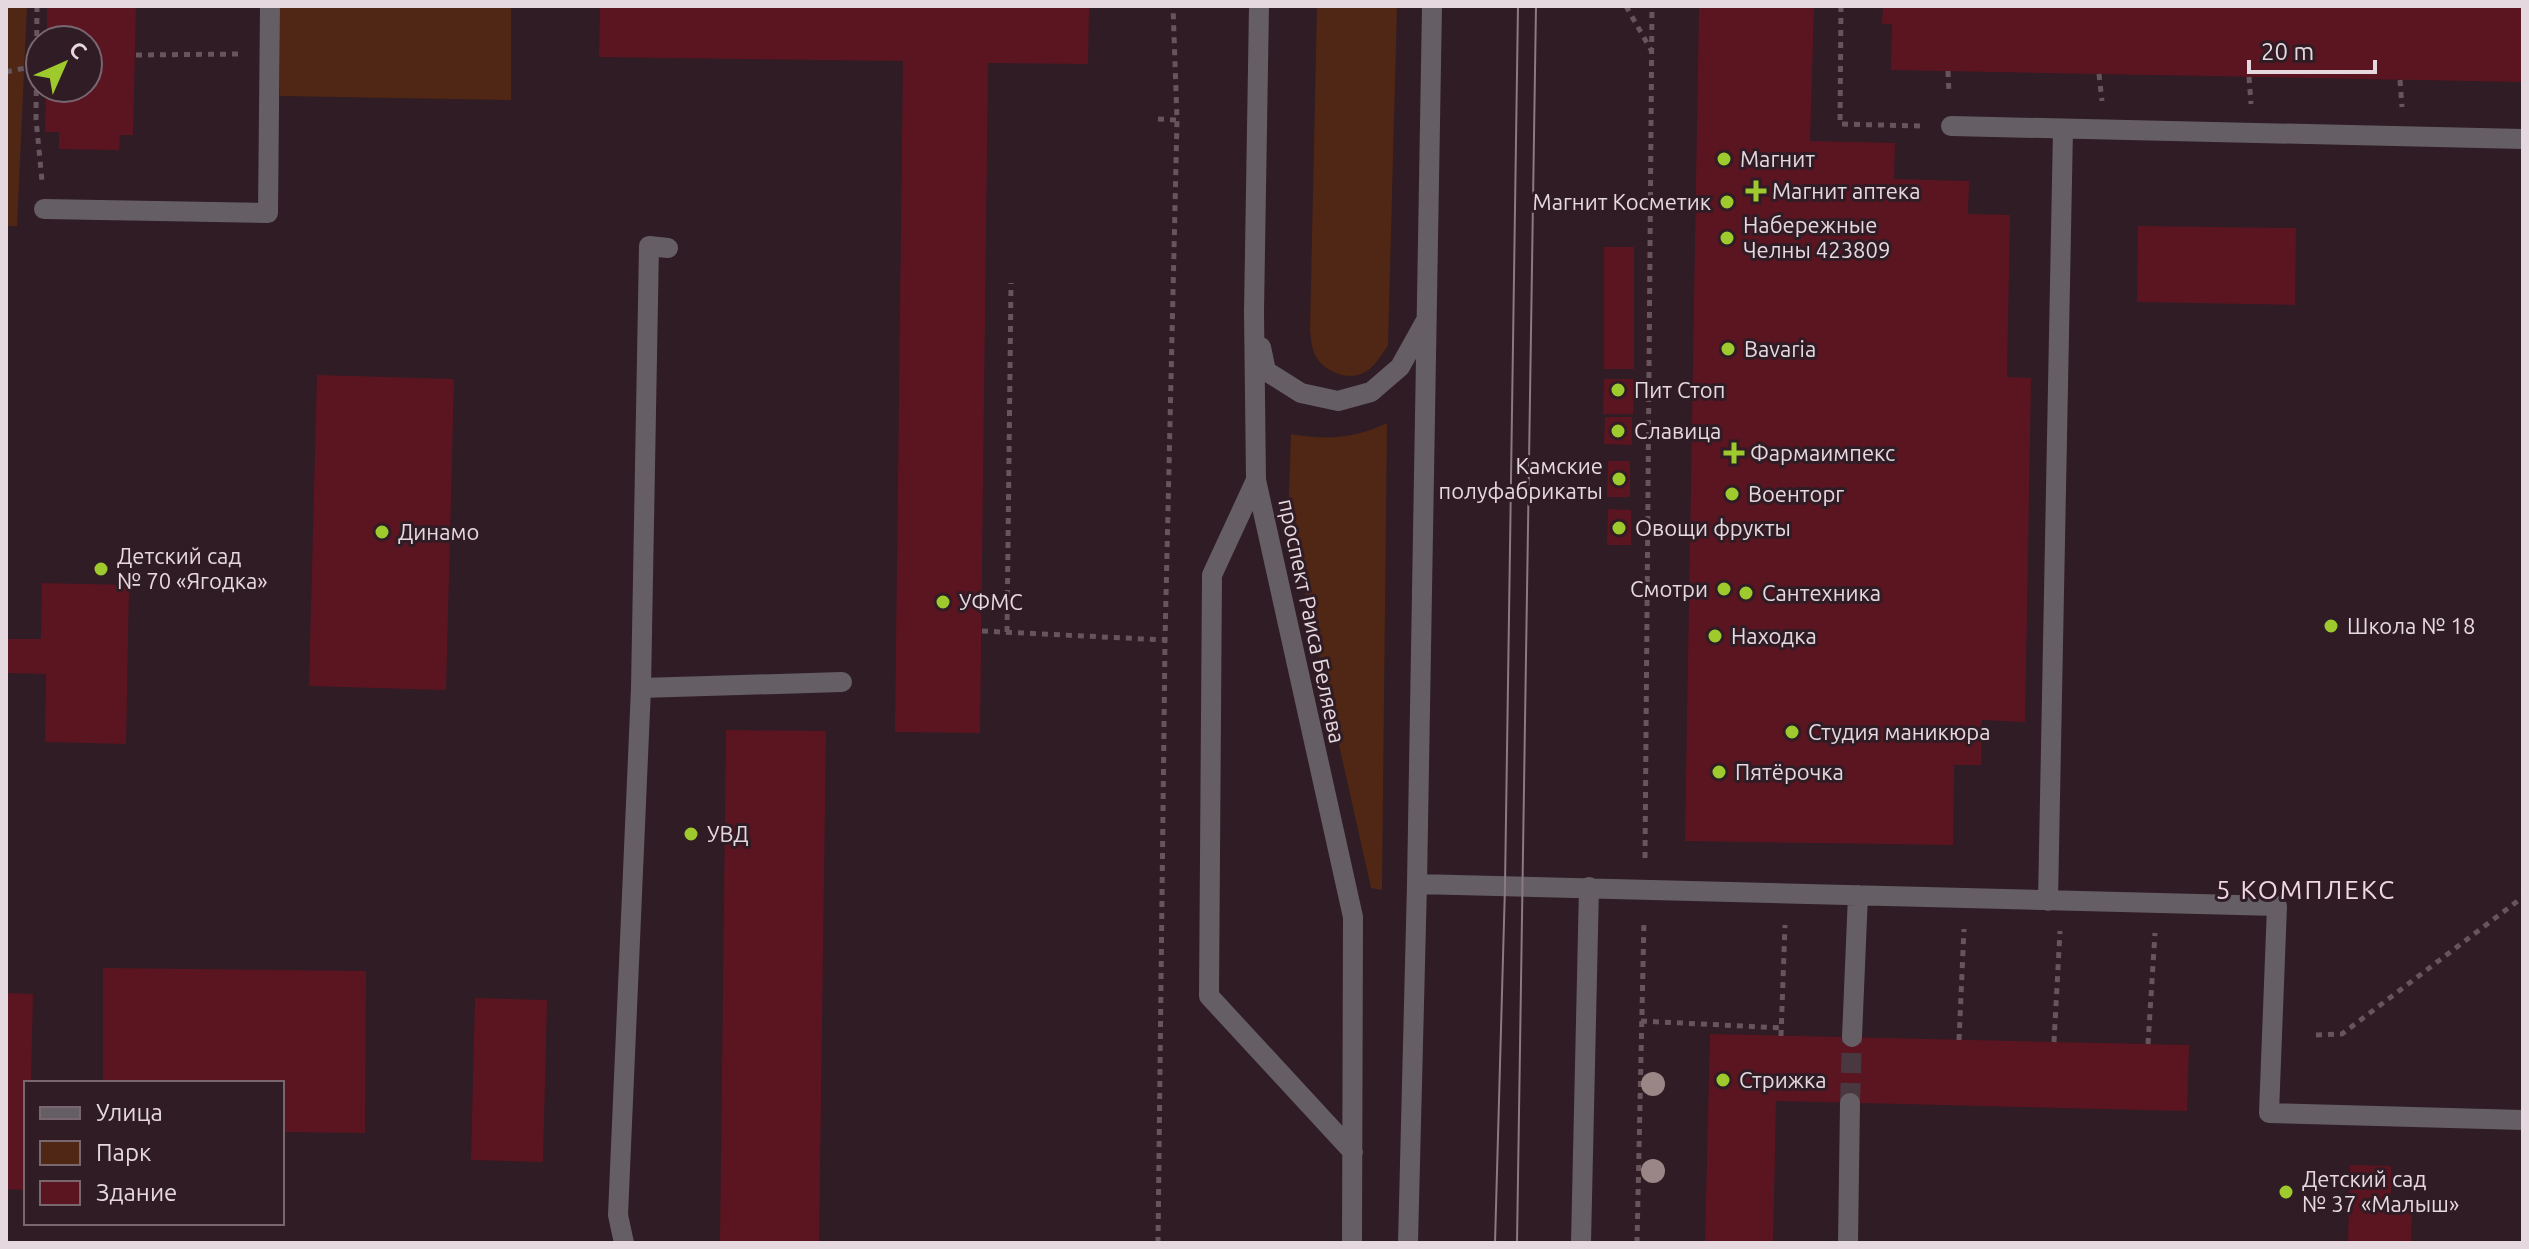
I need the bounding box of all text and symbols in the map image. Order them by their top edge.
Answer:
north arrow [24,24,104,104]
scale bar [2249,24,2375,74]
text: С [65,36,92,63]
text: 20 m [2261,38,2314,65]
place label: Магнит [1740,146,1815,171]
marker: Магнит [1715,150,1733,168]
place label: Магнит аптека [1772,178,1920,203]
marker: Магнит аптека [1747,182,1765,200]
place label: Магнит Косметик [1533,189,1711,214]
marker: Магнит Косметик [1718,193,1736,211]
place label: Набережные Челны 423809 [1743,212,1890,262]
marker: Набережные Челны 423809 [1718,229,1736,247]
place label: Bavaria [1744,336,1816,361]
marker: Bavaria [1719,340,1737,358]
place label: Пит Стоп [1634,377,1725,402]
marker: Пит Стоп [1609,381,1627,399]
place label: Славица [1634,418,1721,443]
marker: Славица [1609,422,1627,440]
place label: Фармаимпекс [1750,440,1895,465]
marker: Фармаимпекс [1725,444,1743,462]
place label: Камские полуфабрикаты [1439,453,1603,503]
marker: Камские полуфабрикаты [1610,470,1628,488]
place label: Военторг [1748,481,1844,506]
marker: Военторг [1723,485,1741,503]
street label: проспект Раиса Беляева [1274,496,1351,745]
place label: Овощи фрукты [1635,515,1791,540]
place label: Динамо [398,519,479,544]
marker: Овощи фрукты [1610,519,1628,537]
marker: Динамо [373,523,391,541]
place label: Детский сад № 70 «Ягодка» [117,543,268,593]
marker: Детский сад № 70 «Ягодка» [92,560,110,578]
place label: Смотри [1630,576,1708,601]
marker: Смотри [1715,580,1733,598]
place label: Сантехника [1762,580,1881,605]
marker: Сантехника [1737,584,1755,602]
place label: УФМС [959,589,1023,614]
marker: УФМС [934,593,952,611]
place label: Школа № 18 [2347,613,2475,638]
marker: Школа № 18 [2322,617,2340,635]
place label: Находка [1731,623,1817,648]
marker: Находка [1706,627,1724,645]
place label: Студия маникюра [1808,719,1991,744]
marker: Студия маникюра [1783,723,1801,741]
place label: Пятёрочка [1735,759,1844,784]
marker: Пятёрочка [1710,763,1728,781]
place label: УВД [707,821,749,846]
marker: УВД [682,825,700,843]
district label: 5 КОМПЛЕКС [2216,875,2396,904]
place label: Стрижка [1739,1067,1827,1092]
marker: Стрижка [1714,1071,1732,1089]
legend [24,1081,284,1225]
text: Улица [96,1099,163,1126]
text: Парк [96,1139,151,1166]
place label: Детский сад № 37 «Малыш» [2302,1166,2459,1216]
text: Здание [96,1179,177,1206]
marker: Детский сад № 37 «Малыш» [2277,1183,2295,1201]

